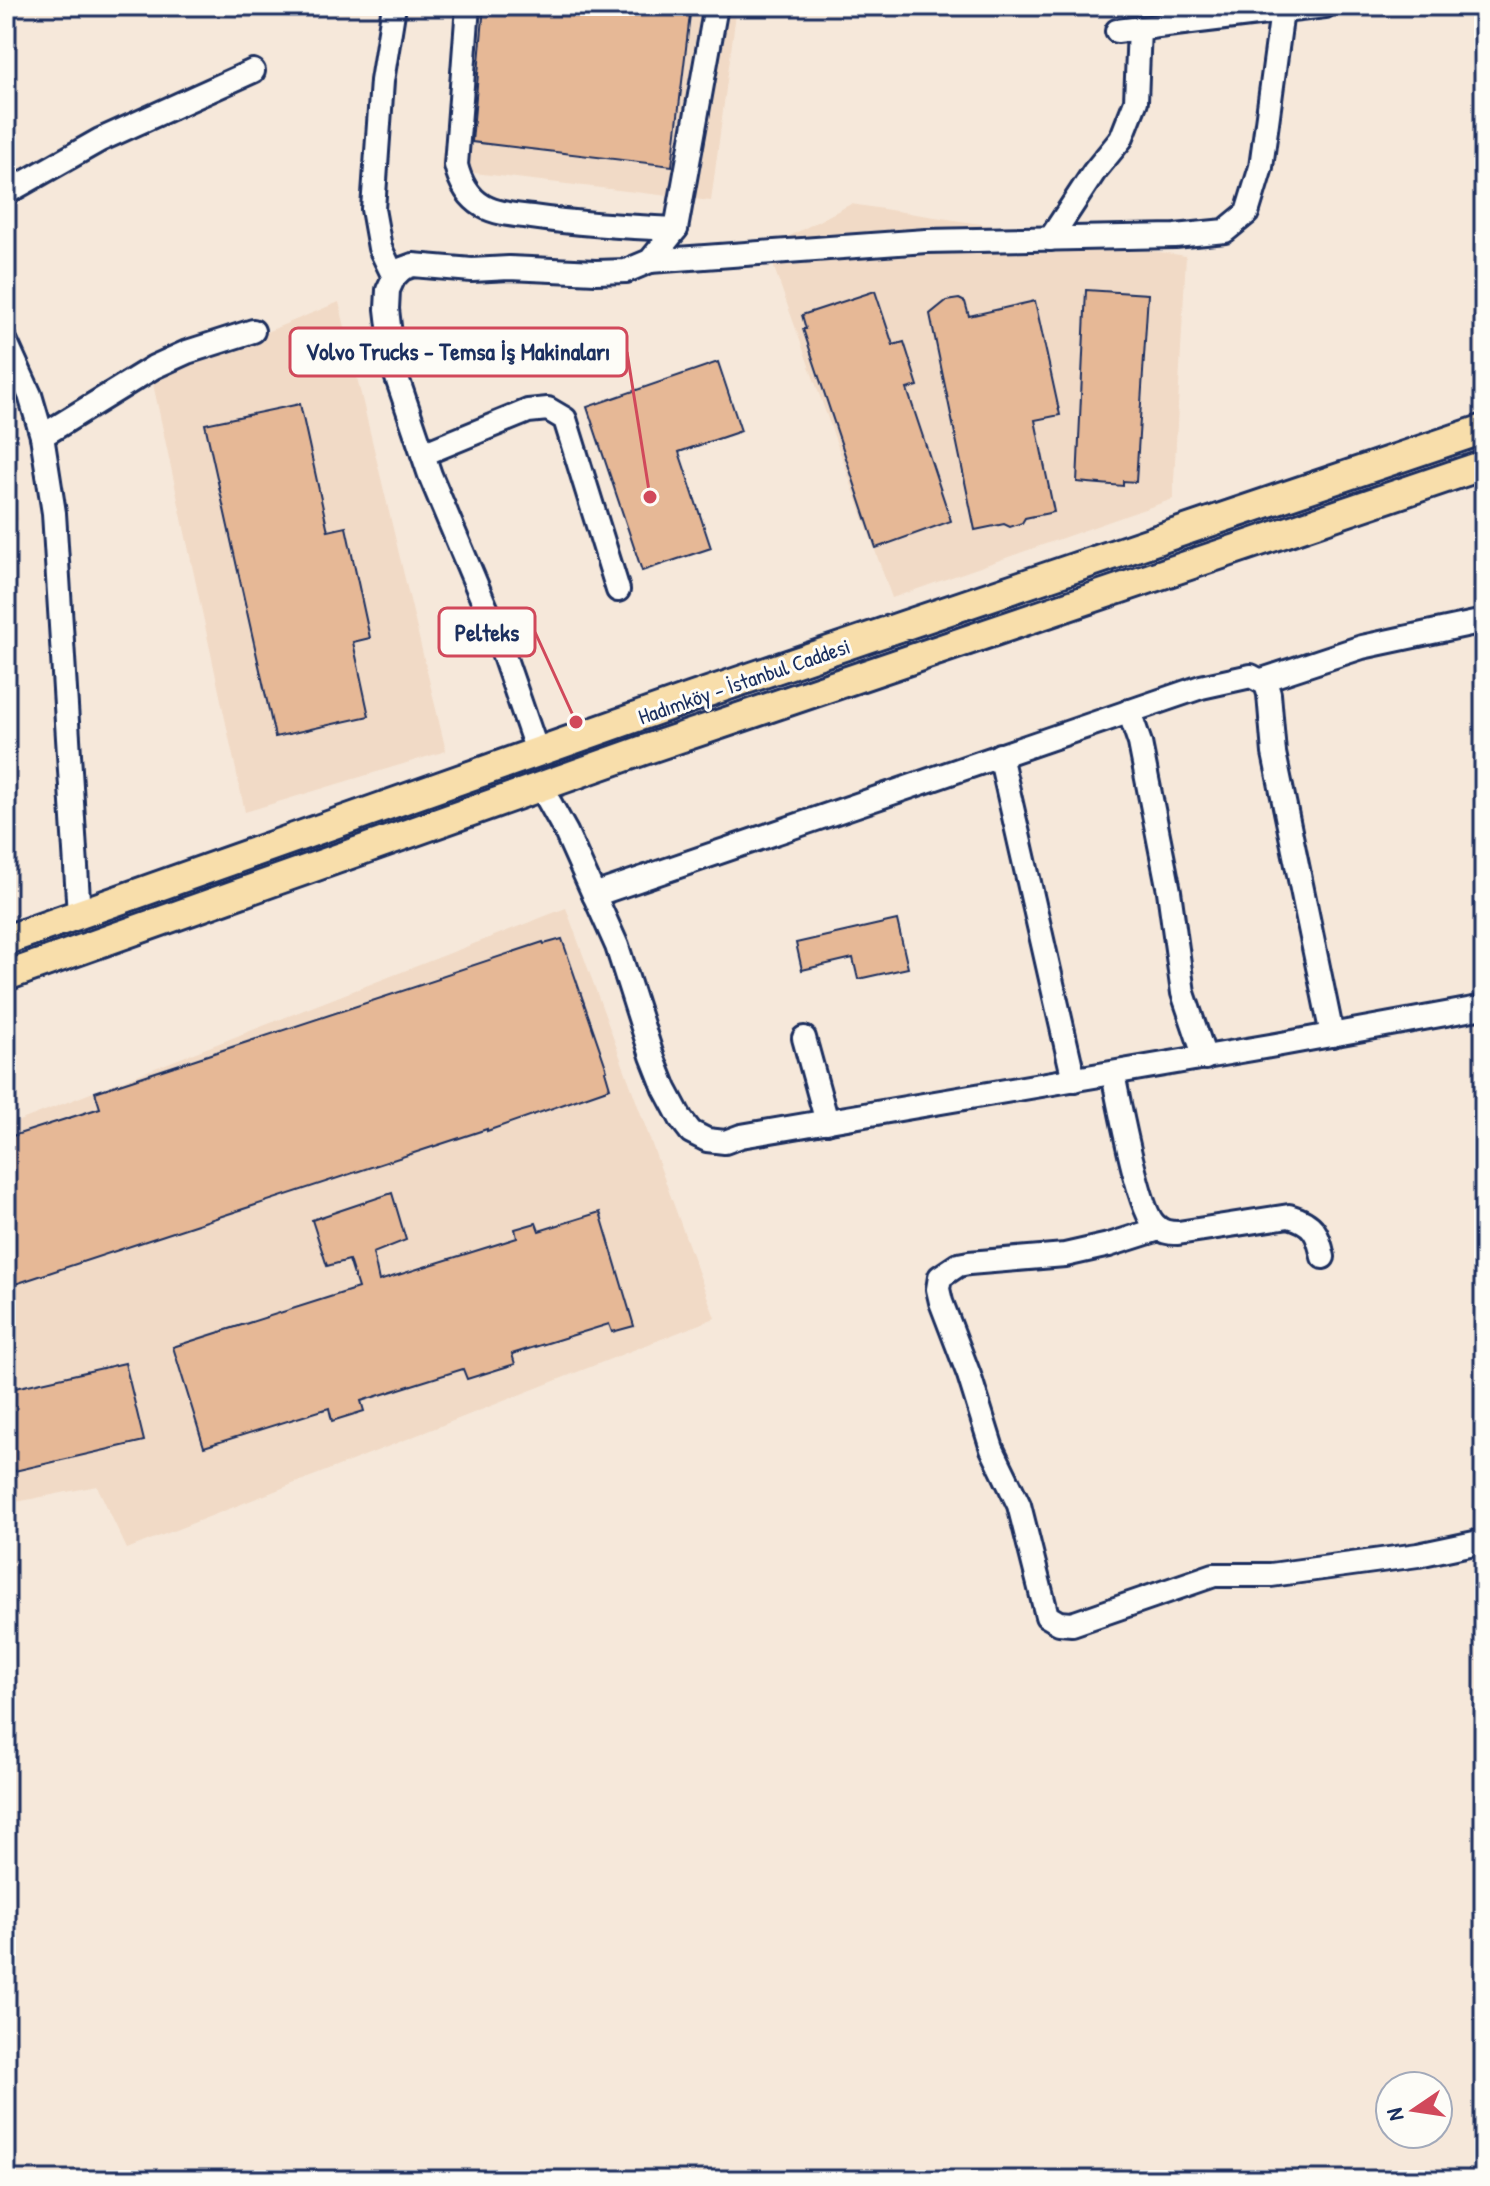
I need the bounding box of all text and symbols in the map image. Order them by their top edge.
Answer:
callout: Volvo Trucks - Temsa İş Makinaları [290,328,627,376]
text: Volvo Trucks - Temsa İş Makinaları [305,335,611,367]
callout: Pelteks [439,608,535,656]
text: Pelteks [455,616,519,648]
street label: Hadımköy - İstanbul Caddesi [634,631,854,731]
north arrow [1374,2070,1454,2150]
text: N [1379,2105,1410,2124]

